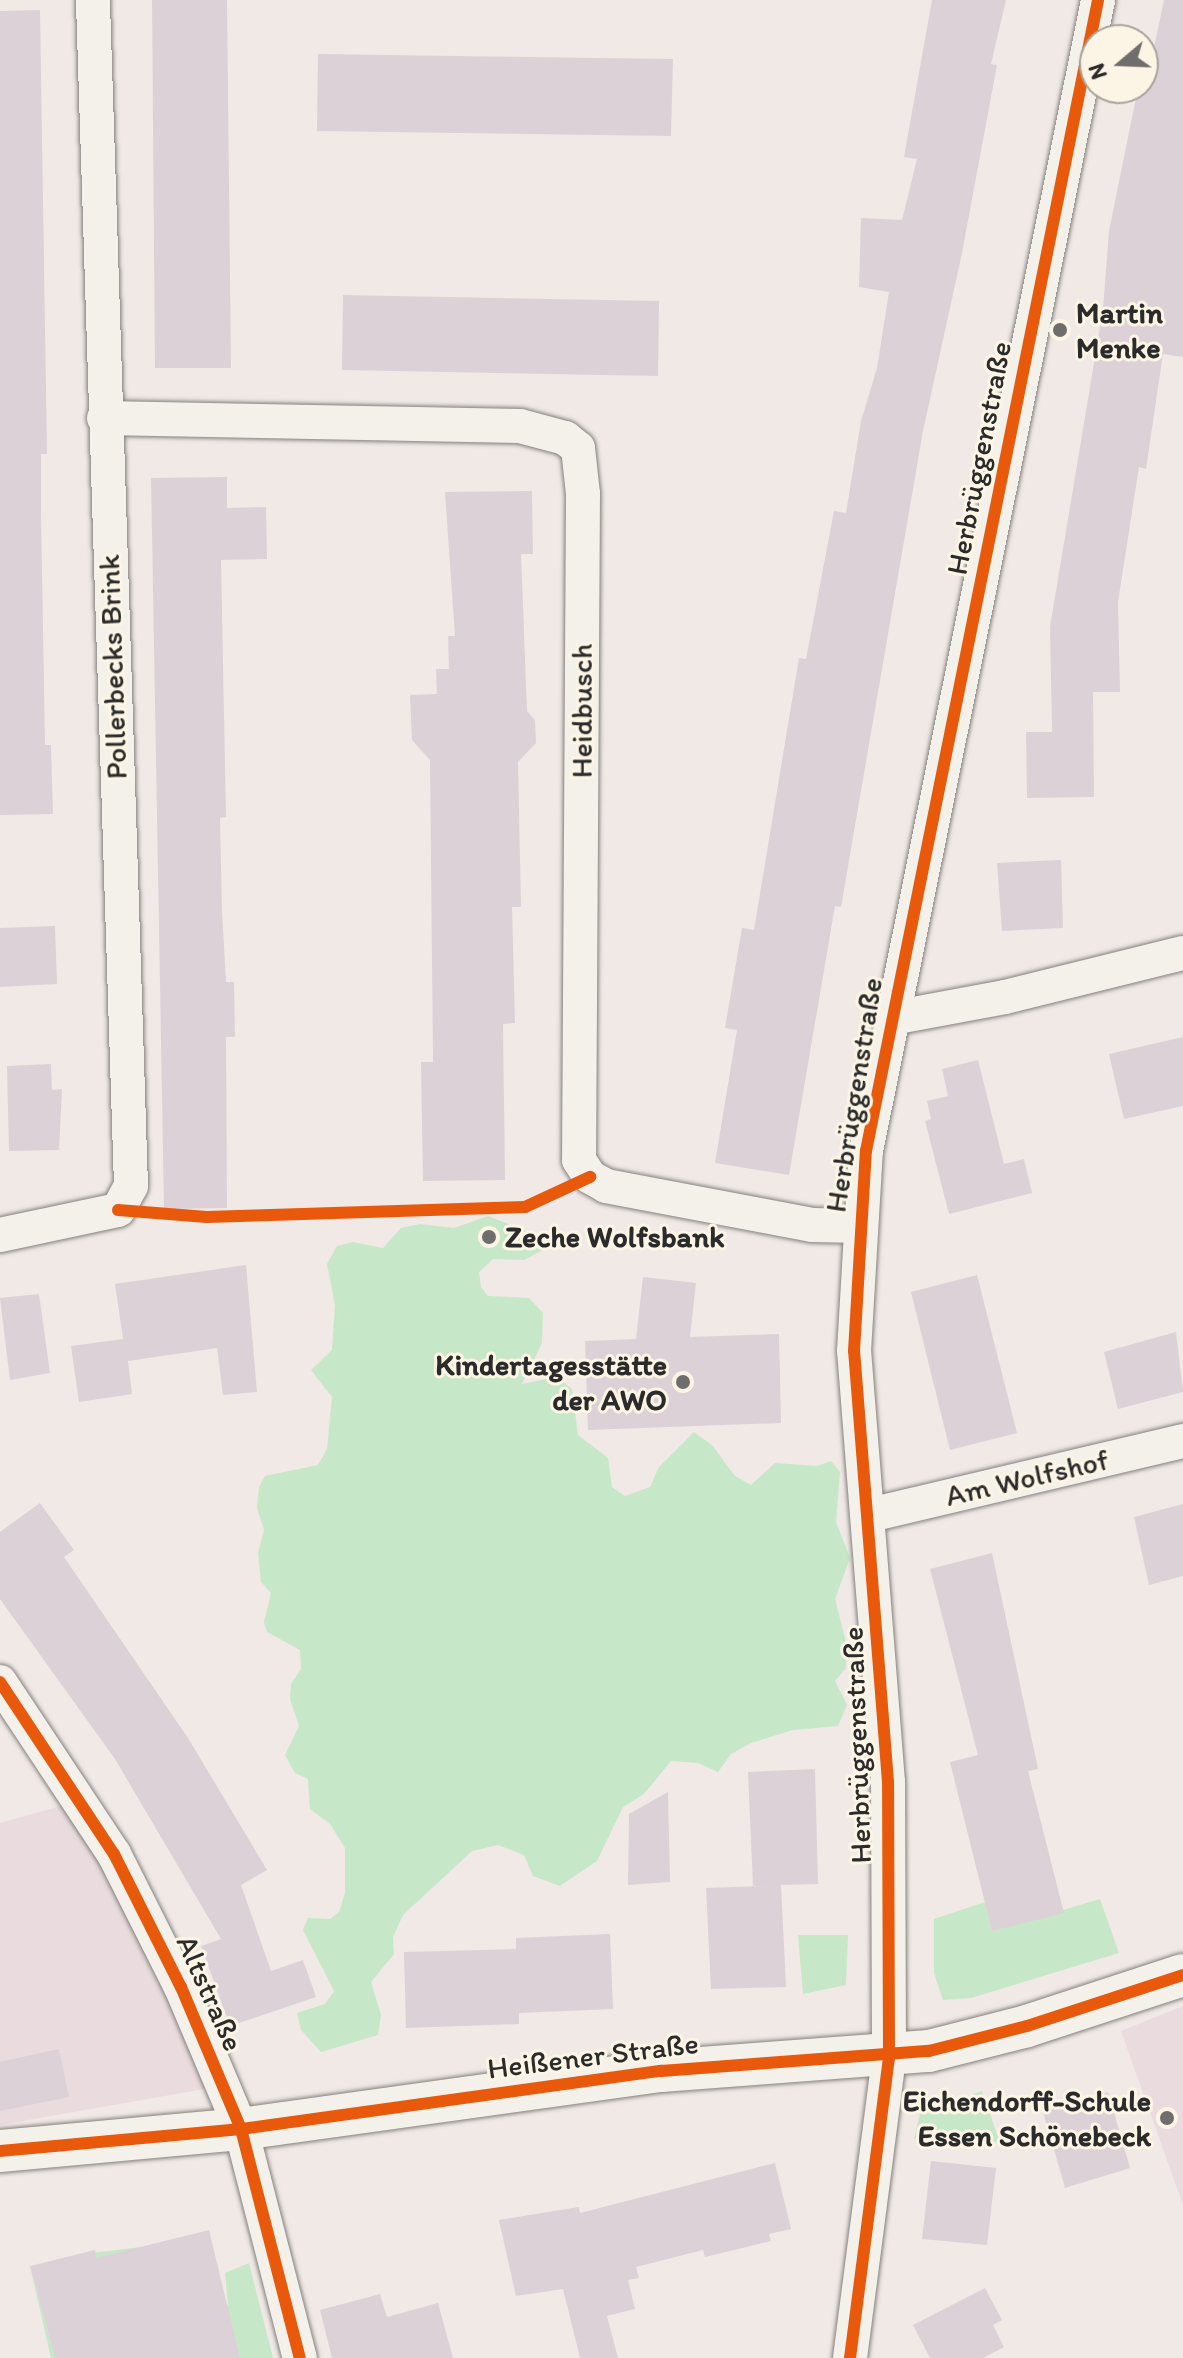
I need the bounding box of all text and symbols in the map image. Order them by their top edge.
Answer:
north arrow [1079,24,1159,104]
text: N [1083,60,1113,83]
place label: Martin Menke [1076,295,1163,366]
marker: Martin Menke [1051,321,1069,339]
street label: Herbrüggenstraße [939,338,1019,578]
street label: Pollerbecks Brink [91,554,135,780]
street label: Heidbusch [564,644,600,778]
street label: Herbrüggenstraße [818,975,890,1215]
place label: Zeche Wolfsbank [505,1219,722,1255]
marker: Zeche Wolfsbank [480,1228,498,1246]
place label: Kindertagesstätte der AWO [435,1347,667,1418]
marker: Kindertagesstätte der AWO [674,1373,692,1391]
street label: Am Wolfshof [942,1442,1112,1514]
street label: Herbrüggenstraße [835,1626,879,1864]
street label: Altstraße [168,1929,252,2057]
street label: Heißener Straße [485,2025,701,2087]
place label: Eichendorff-Schule Essen Schönebeck [903,2083,1151,2154]
marker: Eichendorff-Schule Essen Schönebeck [1158,2109,1176,2127]

